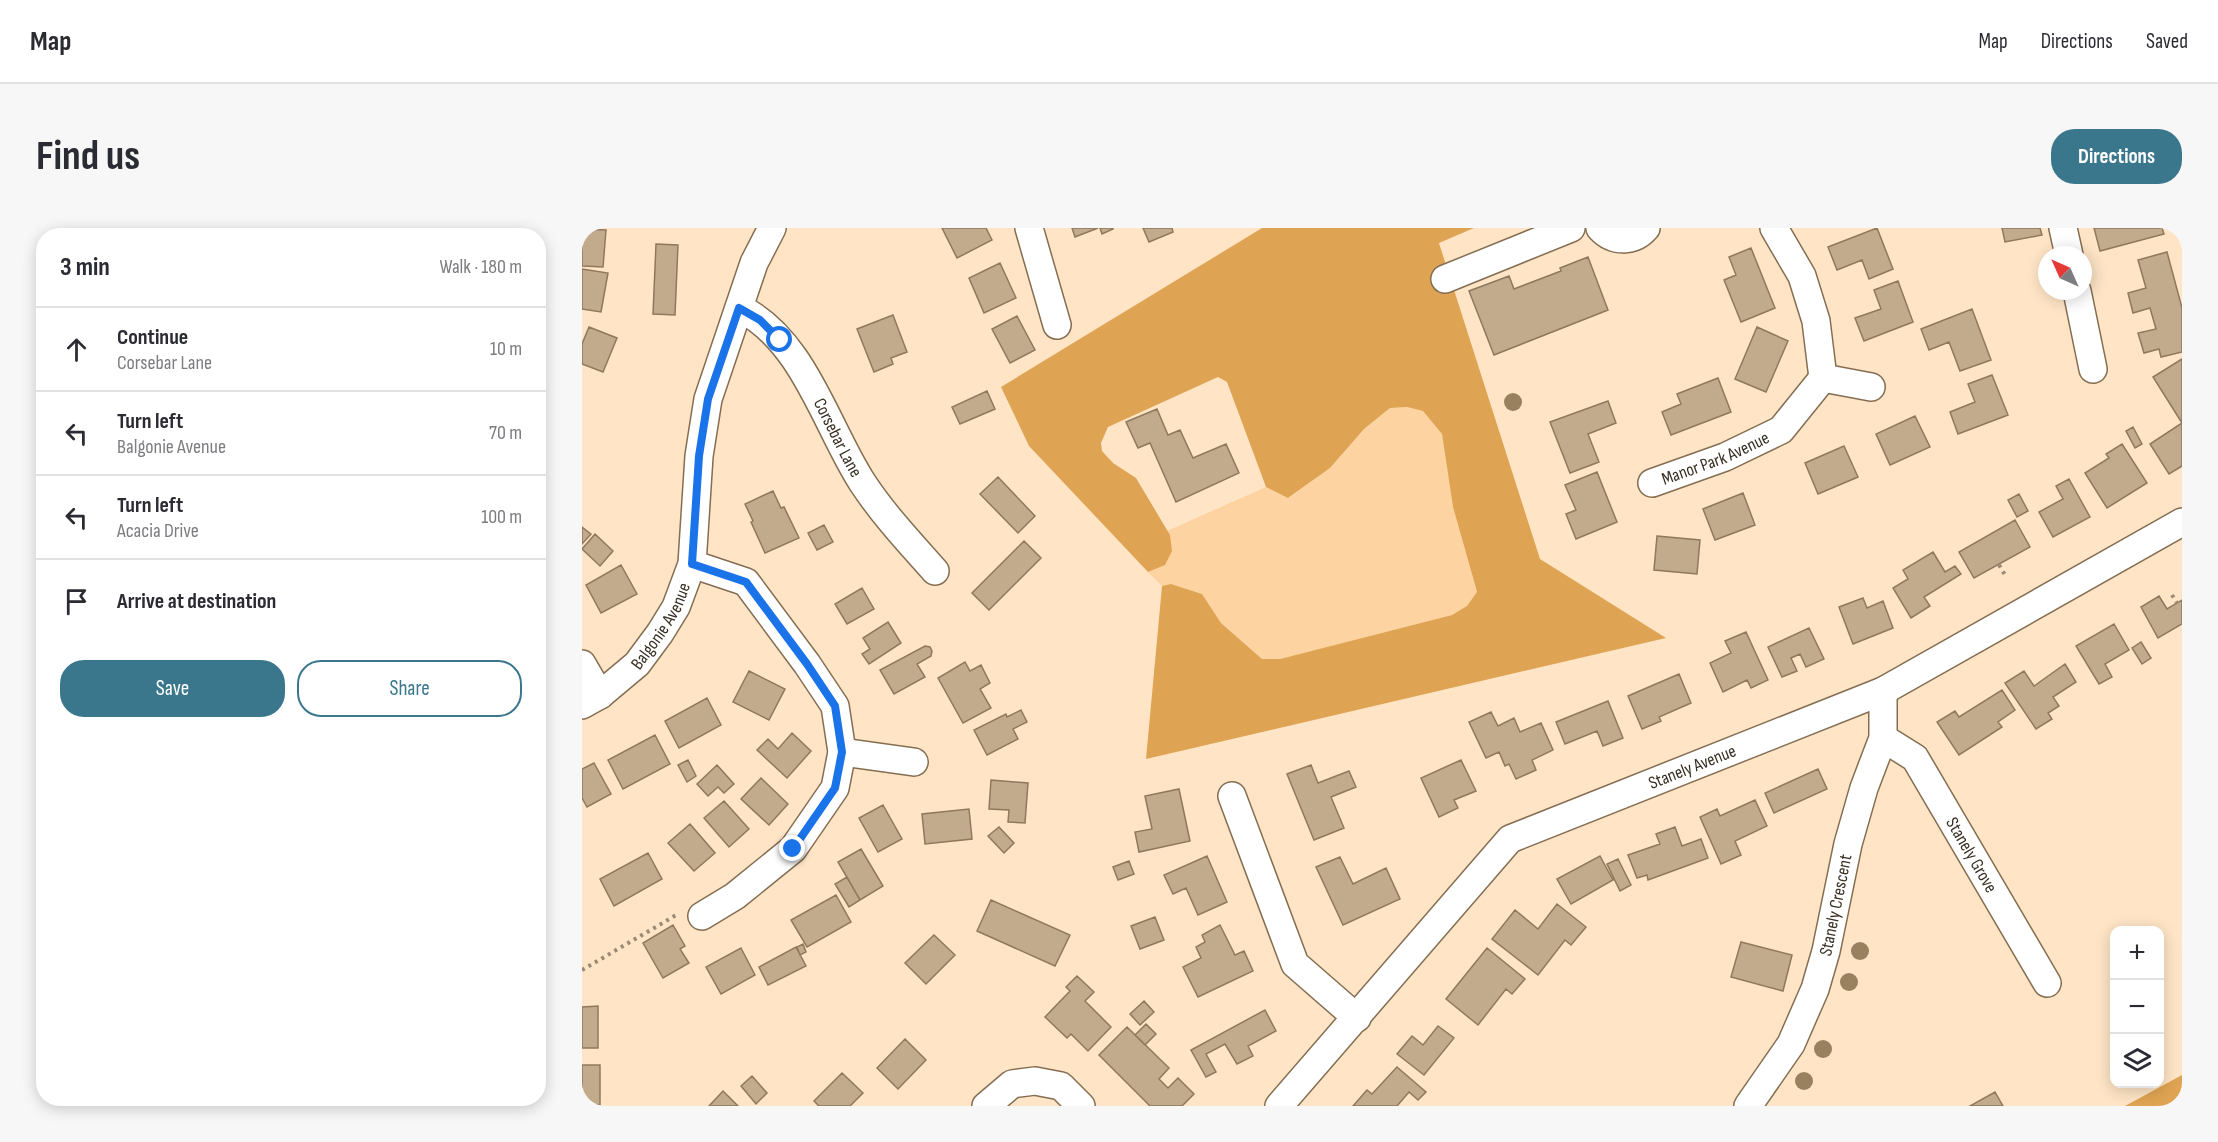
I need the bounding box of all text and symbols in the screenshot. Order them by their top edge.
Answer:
text: Map [30,25,71,58]
text: Map [1978,29,2008,54]
text: Directions [2041,29,2113,54]
text: Saved [2146,29,2188,54]
button: Directions [2051,129,2182,184]
text: Find us [36,131,140,182]
north arrow [2038,246,2092,300]
text: 3 min [60,252,110,283]
text: Walk · 180 m [439,255,522,279]
text: Continue [117,324,188,351]
route start [766,326,792,352]
icon: ahead [60,333,93,366]
text: 10 m [490,337,522,361]
text: Corsebar Lane [117,351,212,375]
street label: Corsebar Lane [809,395,867,481]
text: Turn left [117,408,183,435]
icon: left [60,417,93,450]
text: 70 m [489,421,522,445]
street label: Manor Park Avenue [1659,427,1773,490]
text: Balgonie Avenue [117,435,226,459]
text: Turn left [117,492,183,519]
icon: left [60,501,93,534]
text: 100 m [481,505,522,529]
text: Acacia Drive [117,519,199,543]
street label: Balgonie Avenue [627,580,695,674]
icon: arrive [60,585,93,618]
text: Arrive at destination [117,588,276,615]
button: Save [60,660,285,717]
button: Share [297,660,522,717]
street label: Stanely Avenue [1646,740,1739,794]
street label: Stanely Grove [1941,814,2002,896]
route end [779,835,805,861]
street label: Stanely Crescent [1815,852,1857,959]
map controls [2110,926,2164,1088]
button: + [2110,926,2164,980]
button: − [2110,980,2164,1034]
button: layers [2110,1034,2164,1088]

